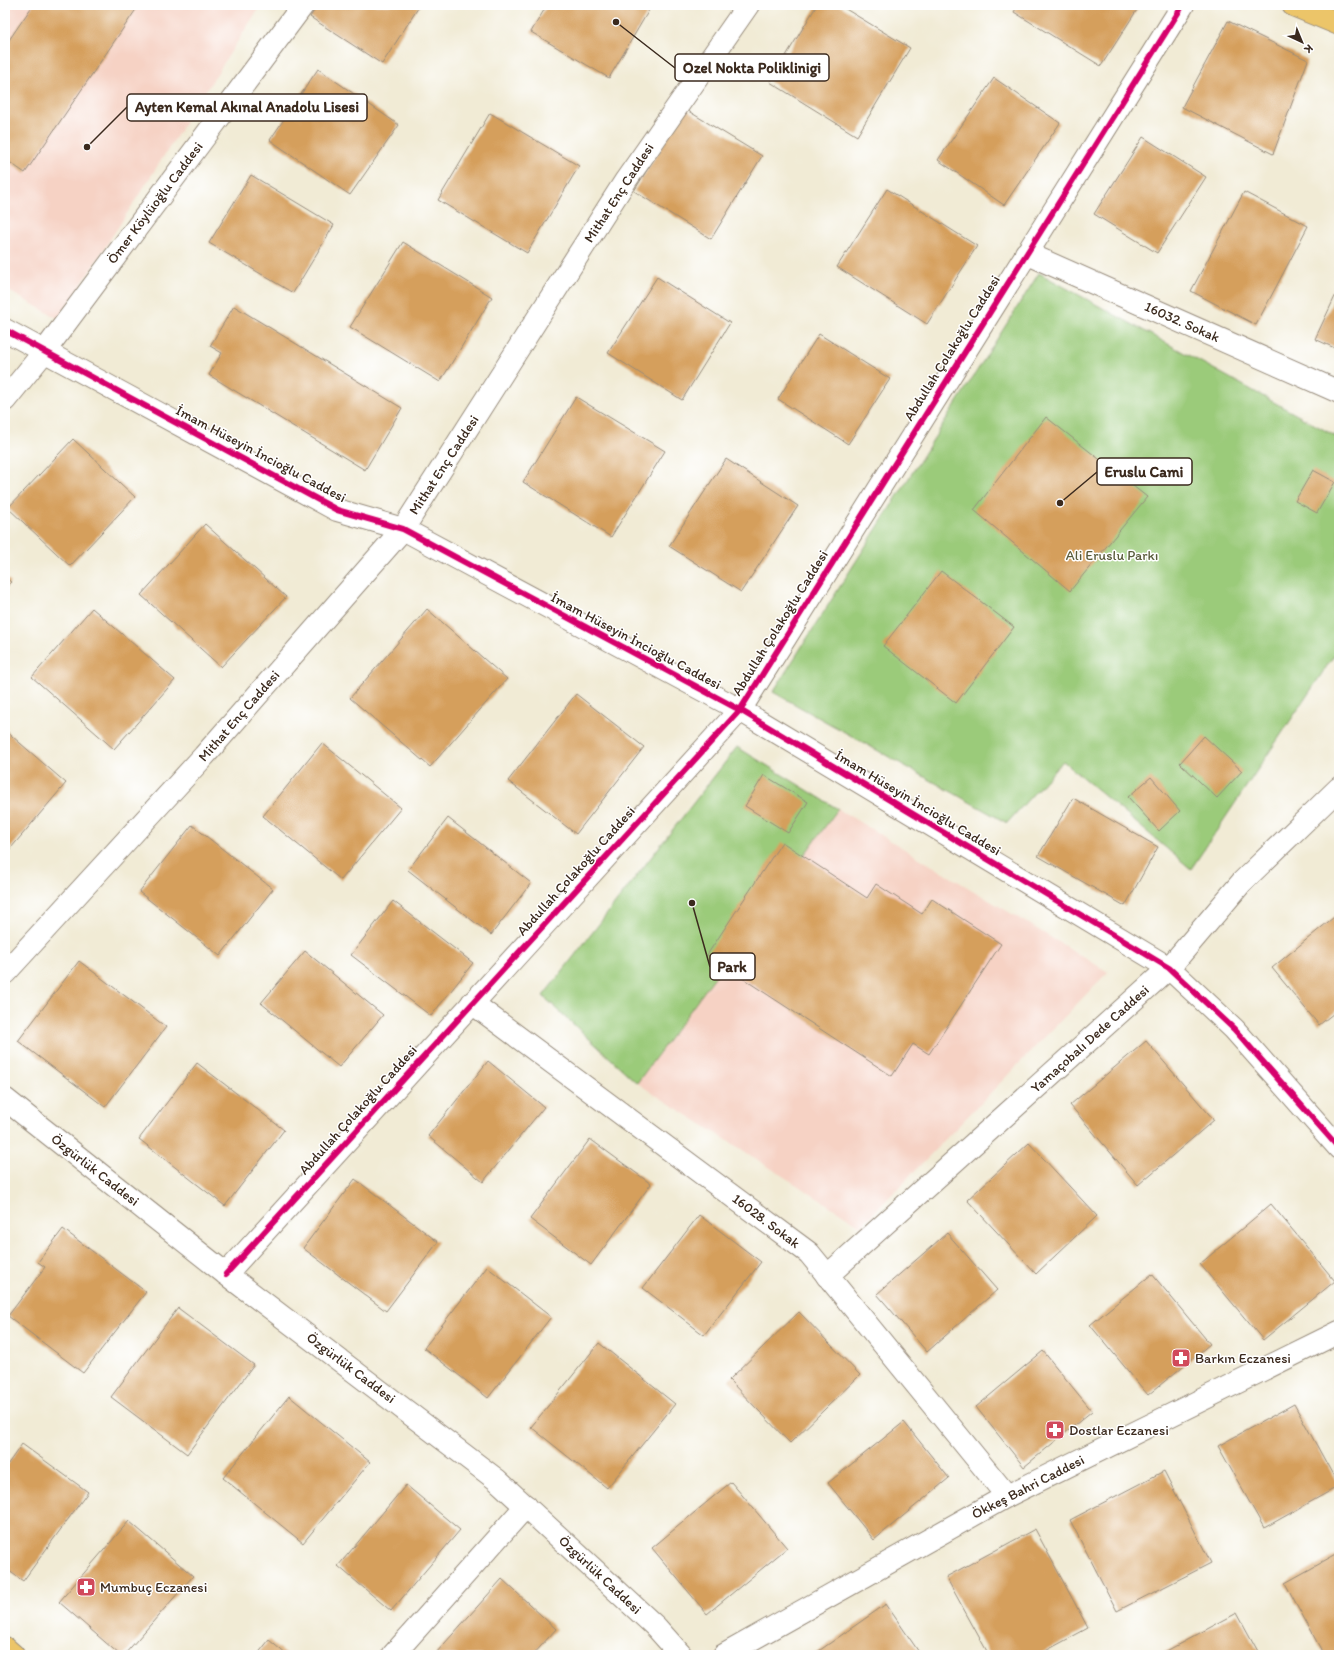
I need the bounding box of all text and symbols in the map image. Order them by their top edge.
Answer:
north arrow [1282,22,1322,62]
text: K [1301,42,1316,57]
callout: Ozel Nokta Poliklinigi [675,54,829,81]
text: Ozel Nokta Poliklinigi [683,59,821,78]
callout: Ayten Kemal Akınal Anadolu Lisesi [127,94,367,121]
text: Ayten Kemal Akınal Anadolu Lisesi [134,98,359,117]
street label: Ömer Köylüoğlu Caddesi [104,139,206,267]
street label: Mithat Enç Caddesi [580,140,658,246]
street label: Abdullah Çolakoğlu Caddesi [900,272,1004,424]
street label: 16032. Sokak [1142,298,1222,346]
street label: İmam Hüseyin İncioğlu Caddesi [173,402,349,506]
street label: Mithat Enç Caddesi [405,412,483,518]
callout: Eruslu Cami [1097,458,1192,485]
text: Eruslu Cami [1105,463,1184,481]
street label: Abdullah Çolakoğlu Caddesi [728,547,832,699]
park label: Ali Eruslu Parkı [1066,547,1158,564]
street label: İmam Hüseyin İncioğlu Caddesi [548,589,724,693]
street label: Mithat Enç Caddesi [195,667,283,765]
street label: İmam Hüseyin İncioğlu Caddesi [832,747,1004,859]
street label: Abdullah Çolakoğlu Caddesi [513,803,639,939]
callout: Park [710,953,755,980]
text: Park [717,958,747,976]
street label: Yamaçobalı Dede Caddesi [1027,981,1153,1097]
street label: Abdullah Çolakoğlu Caddesi [295,1042,421,1178]
street label: Özgürlük Caddesi [48,1130,142,1210]
street label: 16028. Sokak [729,1190,803,1252]
street label: Özgürlük Caddesi [303,1329,399,1407]
pharmacy icon: Barkın Eczanesi [1170,1347,1192,1369]
place label: Barkın Eczanesi [1195,1350,1291,1367]
pharmacy icon: Dostlar Eczanesi [1044,1419,1066,1441]
place label: Dostlar Eczanesi [1069,1422,1169,1439]
street label: Ökkeş Bahri Caddesi [969,1451,1087,1523]
street label: Özgürlük Caddesi [555,1532,645,1618]
pharmacy icon: Mumbuç Eczanesi [75,1576,97,1598]
place label: Mumbuç Eczanesi [100,1579,207,1596]

